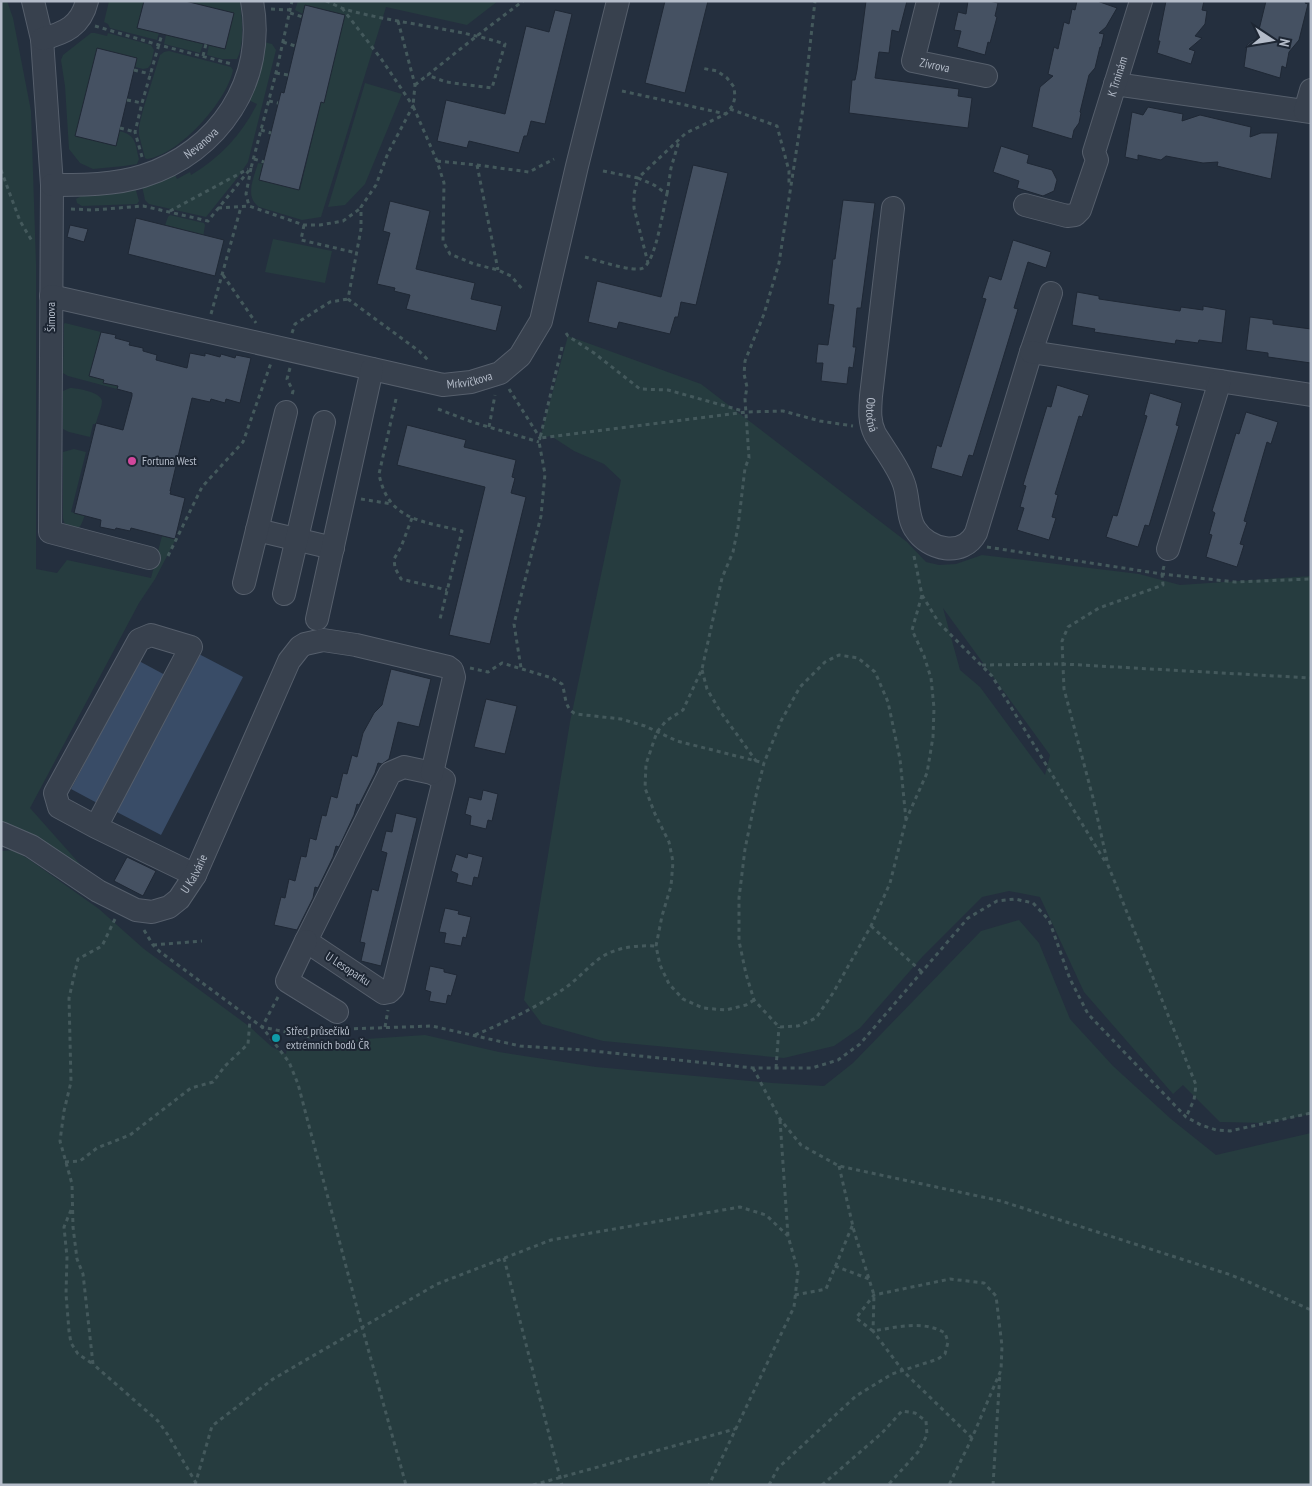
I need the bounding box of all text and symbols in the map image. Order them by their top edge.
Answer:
north arrow [1247,15,1297,65]
text: N [1275,37,1294,48]
street label: K Trninám [1104,54,1130,98]
street label: Zívrova [918,55,951,75]
street label: Nevanova [181,124,221,162]
street label: Šímova [43,302,58,332]
street label: Mrkvičkova [446,368,494,392]
street label: Obtočná [863,397,881,434]
place label: Fortuna West [142,453,197,468]
marker: Fortuna West [126,455,138,467]
street label: U Kalvárie [177,852,210,896]
street label: U Lesoparku [323,949,374,989]
place label: Střed průsečíků extrémních bodů ČR [286,1023,370,1052]
marker: Střed průsečíků extrémních bodů ČR [270,1032,282,1044]

